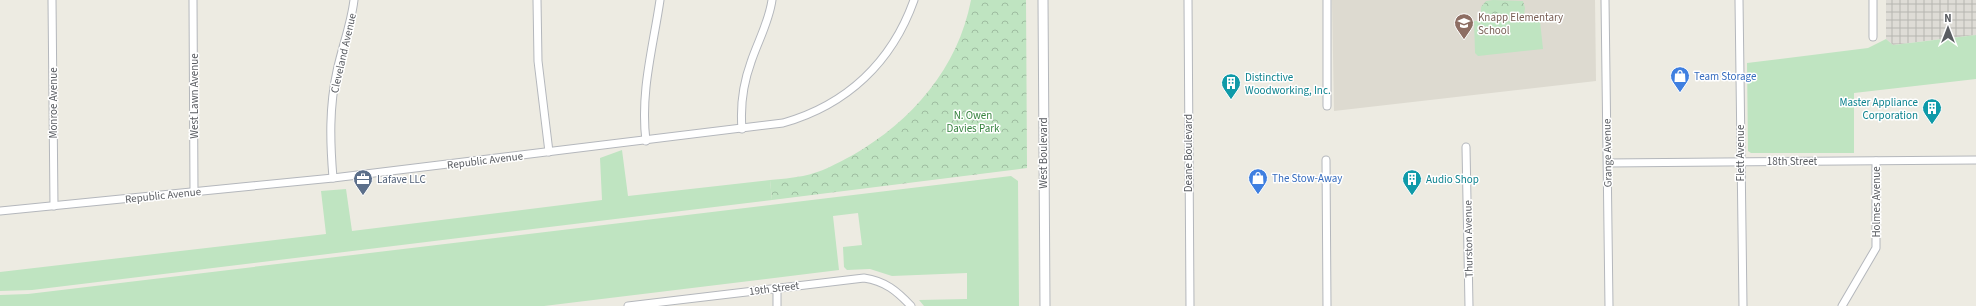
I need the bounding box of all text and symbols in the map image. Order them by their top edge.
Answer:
north arrow [1928,8,1968,48]
place label: Knapp Elementary School [1478,10,1563,38]
street label: Cleveland Avenue [327,11,360,95]
text: N [1944,11,1952,26]
school or university icon: Knapp Elementary School [1453,12,1475,40]
street label: West Lawn Avenue [187,53,202,139]
shop icon: Team Storage [1669,65,1691,93]
street label: Monroe Avenue [46,67,61,139]
place label: Team Storage [1694,69,1757,84]
place label: Distinctive Woodworking, Inc. [1245,70,1331,98]
building icon: Distinctive Woodworking, Inc. [1220,72,1242,100]
place label: Master Appliance Corporation [1840,95,1919,123]
building icon: Master Appliance Corporation [1921,97,1943,125]
park label: N. Owen Davies Park [947,108,1000,136]
street label: Deane Boulevard [1181,114,1196,192]
street label: West Boulevard [1036,117,1051,189]
street label: Grange Avenue [1599,118,1616,188]
street label: Flett Avenue [1733,124,1748,181]
street label: Republic Avenue [446,148,524,173]
street label: 18th Street [1767,154,1817,169]
street label: Holmes Avenue [1869,166,1884,238]
shop icon: The Stow-Away [1247,167,1269,195]
office icon: Lafave LLC [352,168,374,196]
building icon: Audio Shop [1401,168,1423,196]
place label: The Stow-Away [1272,171,1342,186]
place label: Lafave LLC [377,172,426,187]
place label: Audio Shop [1426,172,1479,187]
street label: Republic Avenue [124,184,202,207]
street label: Thurston Avenue [1460,199,1477,278]
street label: 19th Street [748,278,800,299]

